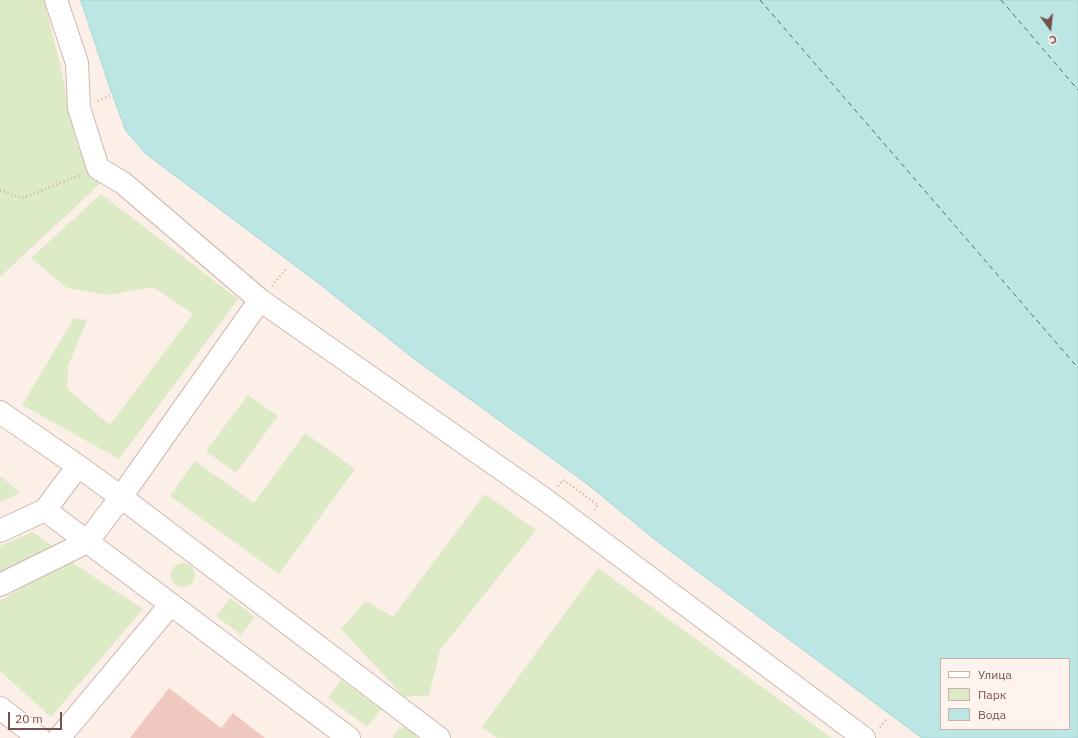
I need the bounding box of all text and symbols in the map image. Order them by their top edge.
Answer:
north arrow [1030,8,1070,48]
text: С [1048,32,1058,47]
legend [940,658,1070,730]
text: Улица [978,667,1012,682]
text: Парк [978,687,1006,702]
scale bar [10,704,64,730]
text: Вода [978,707,1006,722]
text: 20 m [15,711,43,726]

